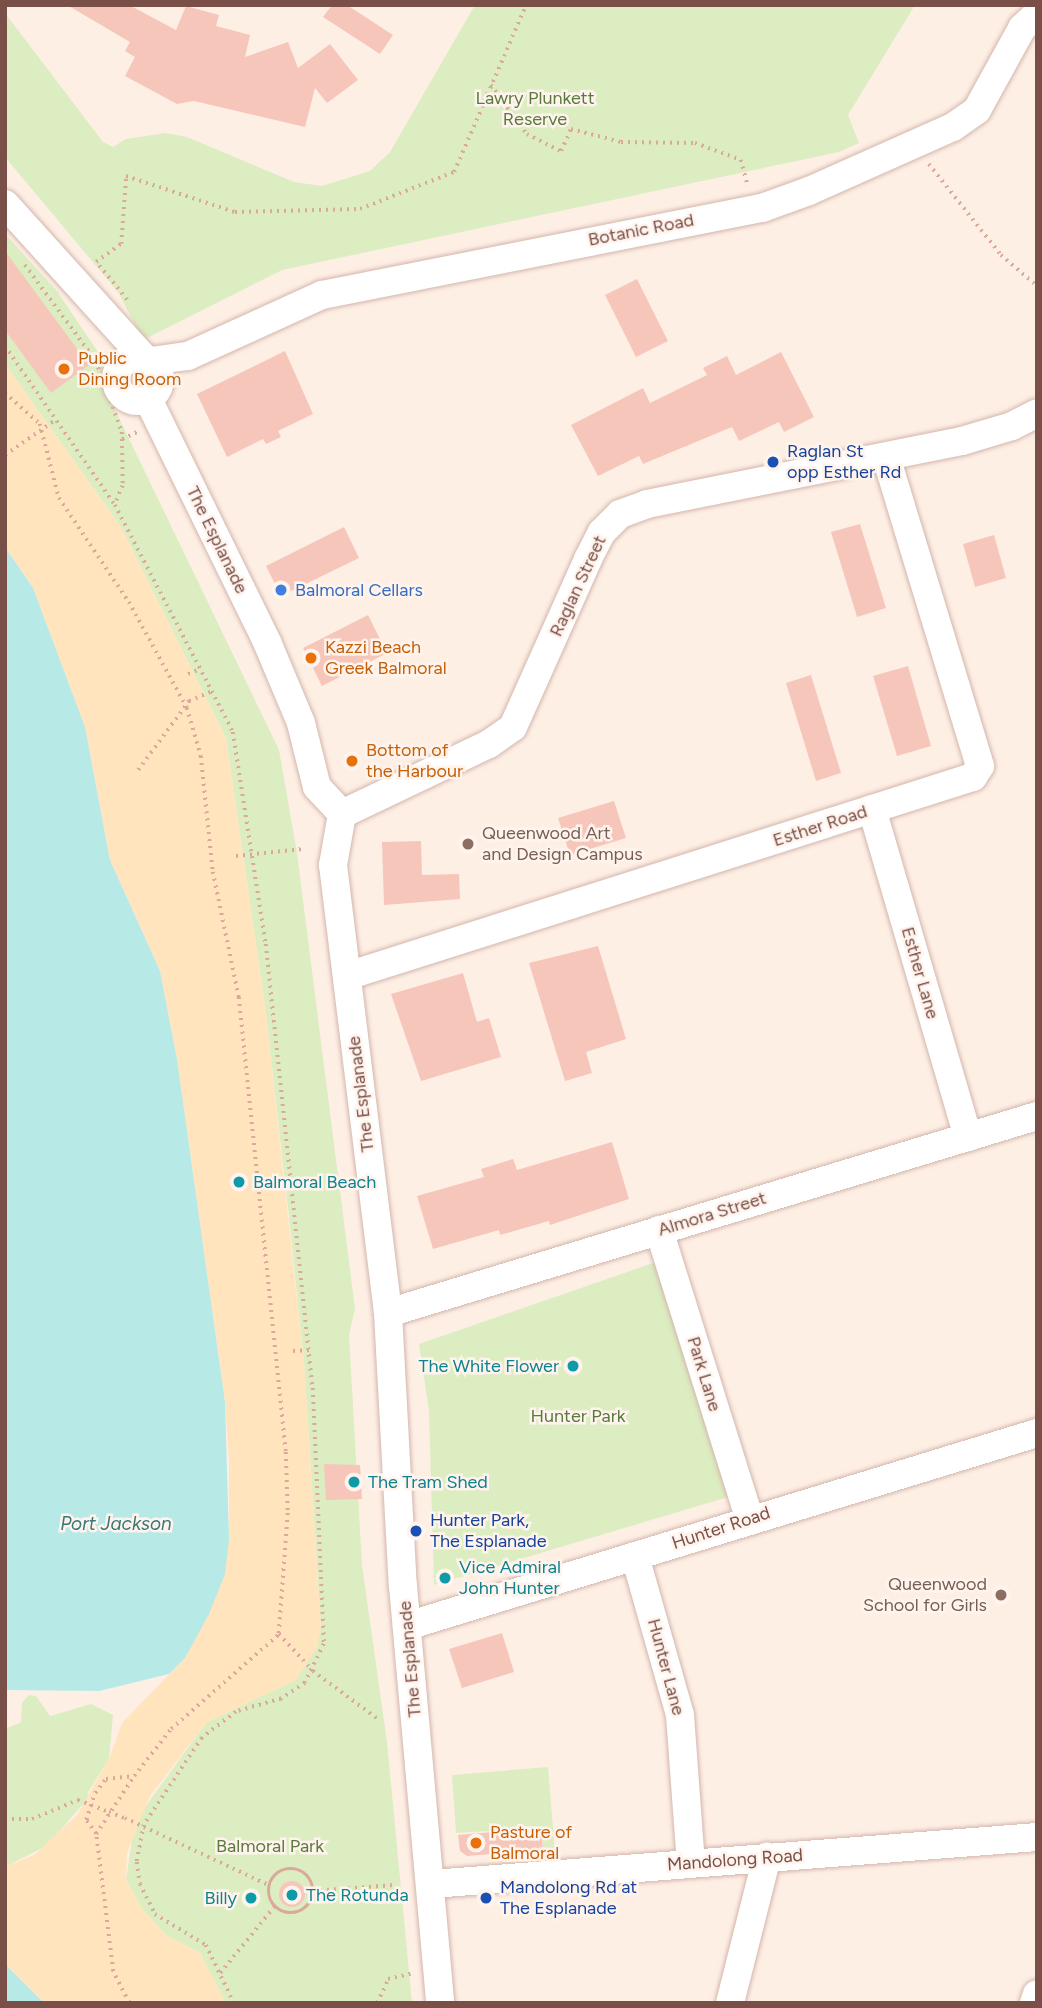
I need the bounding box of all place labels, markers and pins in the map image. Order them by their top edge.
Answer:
place label: Public Dining Room [78,348,181,390]
marker: Public Dining Room [56,361,72,377]
place label: Raglan St opp Esther Rd [787,441,901,484]
marker: Raglan St opp Esther Rd [765,454,781,470]
place label: Balmoral Cellars [295,579,423,601]
marker: Balmoral Cellars [273,582,289,598]
place label: Kazzi Beach Greek Balmoral [325,637,447,680]
marker: Kazzi Beach Greek Balmoral [303,650,319,666]
place label: Bottom of the Harbour [366,740,463,782]
marker: Bottom of the Harbour [344,753,360,769]
place label: Queenwood Art and Design Campus [482,823,643,866]
marker: Queenwood Art and Design Campus [460,836,476,852]
place label: Balmoral Beach [253,1171,376,1193]
marker: Balmoral Beach [231,1174,247,1190]
place label: The White Flower [418,1355,559,1377]
marker: The White Flower [565,1358,581,1374]
place label: The Tram Shed [368,1471,488,1493]
marker: The Tram Shed [346,1474,362,1490]
place label: Hunter Park, The Esplanade [430,1510,547,1552]
marker: Hunter Park, The Esplanade [408,1523,424,1539]
place label: Vice Admiral John Hunter [459,1557,561,1600]
marker: Vice Admiral John Hunter [437,1570,453,1586]
place label: Queenwood School for Girls [863,1574,987,1616]
marker: Queenwood School for Girls [993,1587,1009,1603]
place label: Pasture of Balmoral [490,1822,572,1864]
marker: Pasture of Balmoral [468,1835,484,1851]
place label: Mandolong Rd at The Esplanade [500,1877,637,1920]
place label: The Rotunda [306,1884,409,1906]
place label: Billy [204,1887,237,1909]
marker: The Rotunda [284,1887,300,1903]
marker: Billy [243,1890,259,1906]
marker: Mandolong Rd at The Esplanade [478,1890,494,1906]

